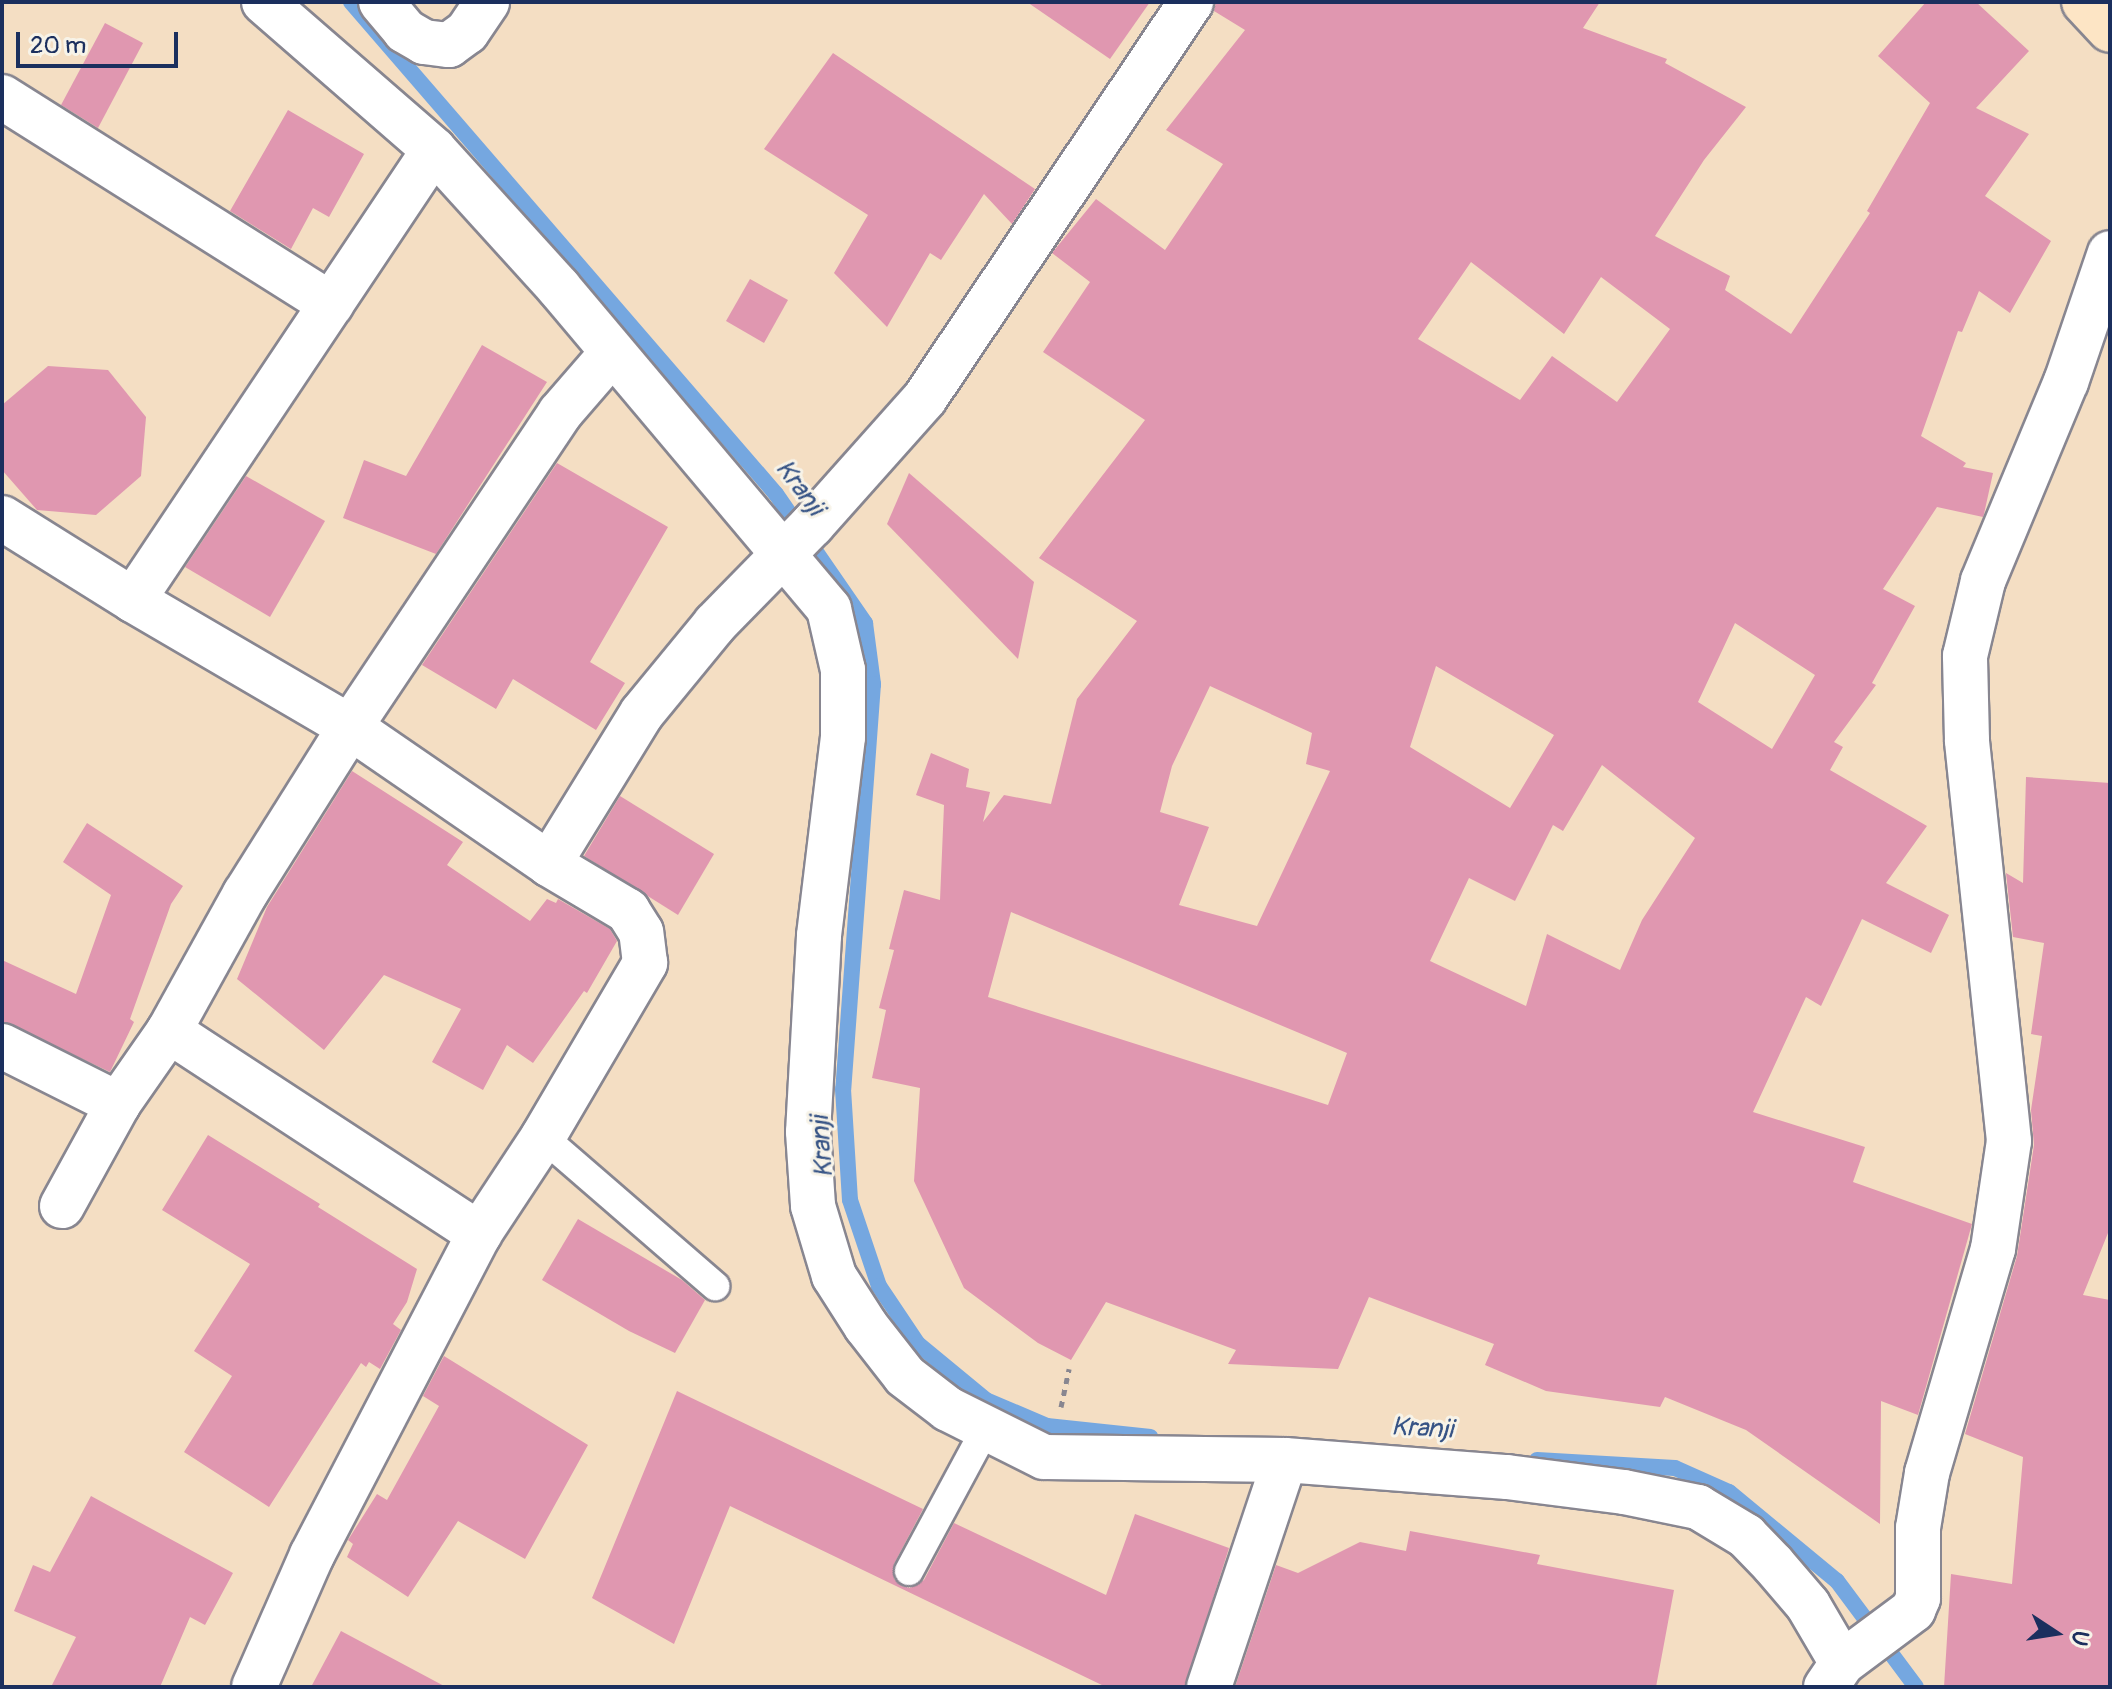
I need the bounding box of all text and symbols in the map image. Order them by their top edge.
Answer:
scale bar [20,16,182,66]
text: 20 m [30,31,86,60]
water label: Kranji [768,454,830,522]
water label: Kranji [805,1115,841,1179]
water label: Kranji [1390,1412,1454,1446]
north arrow [2016,1593,2096,1673]
text: U [2064,1628,2095,1648]

